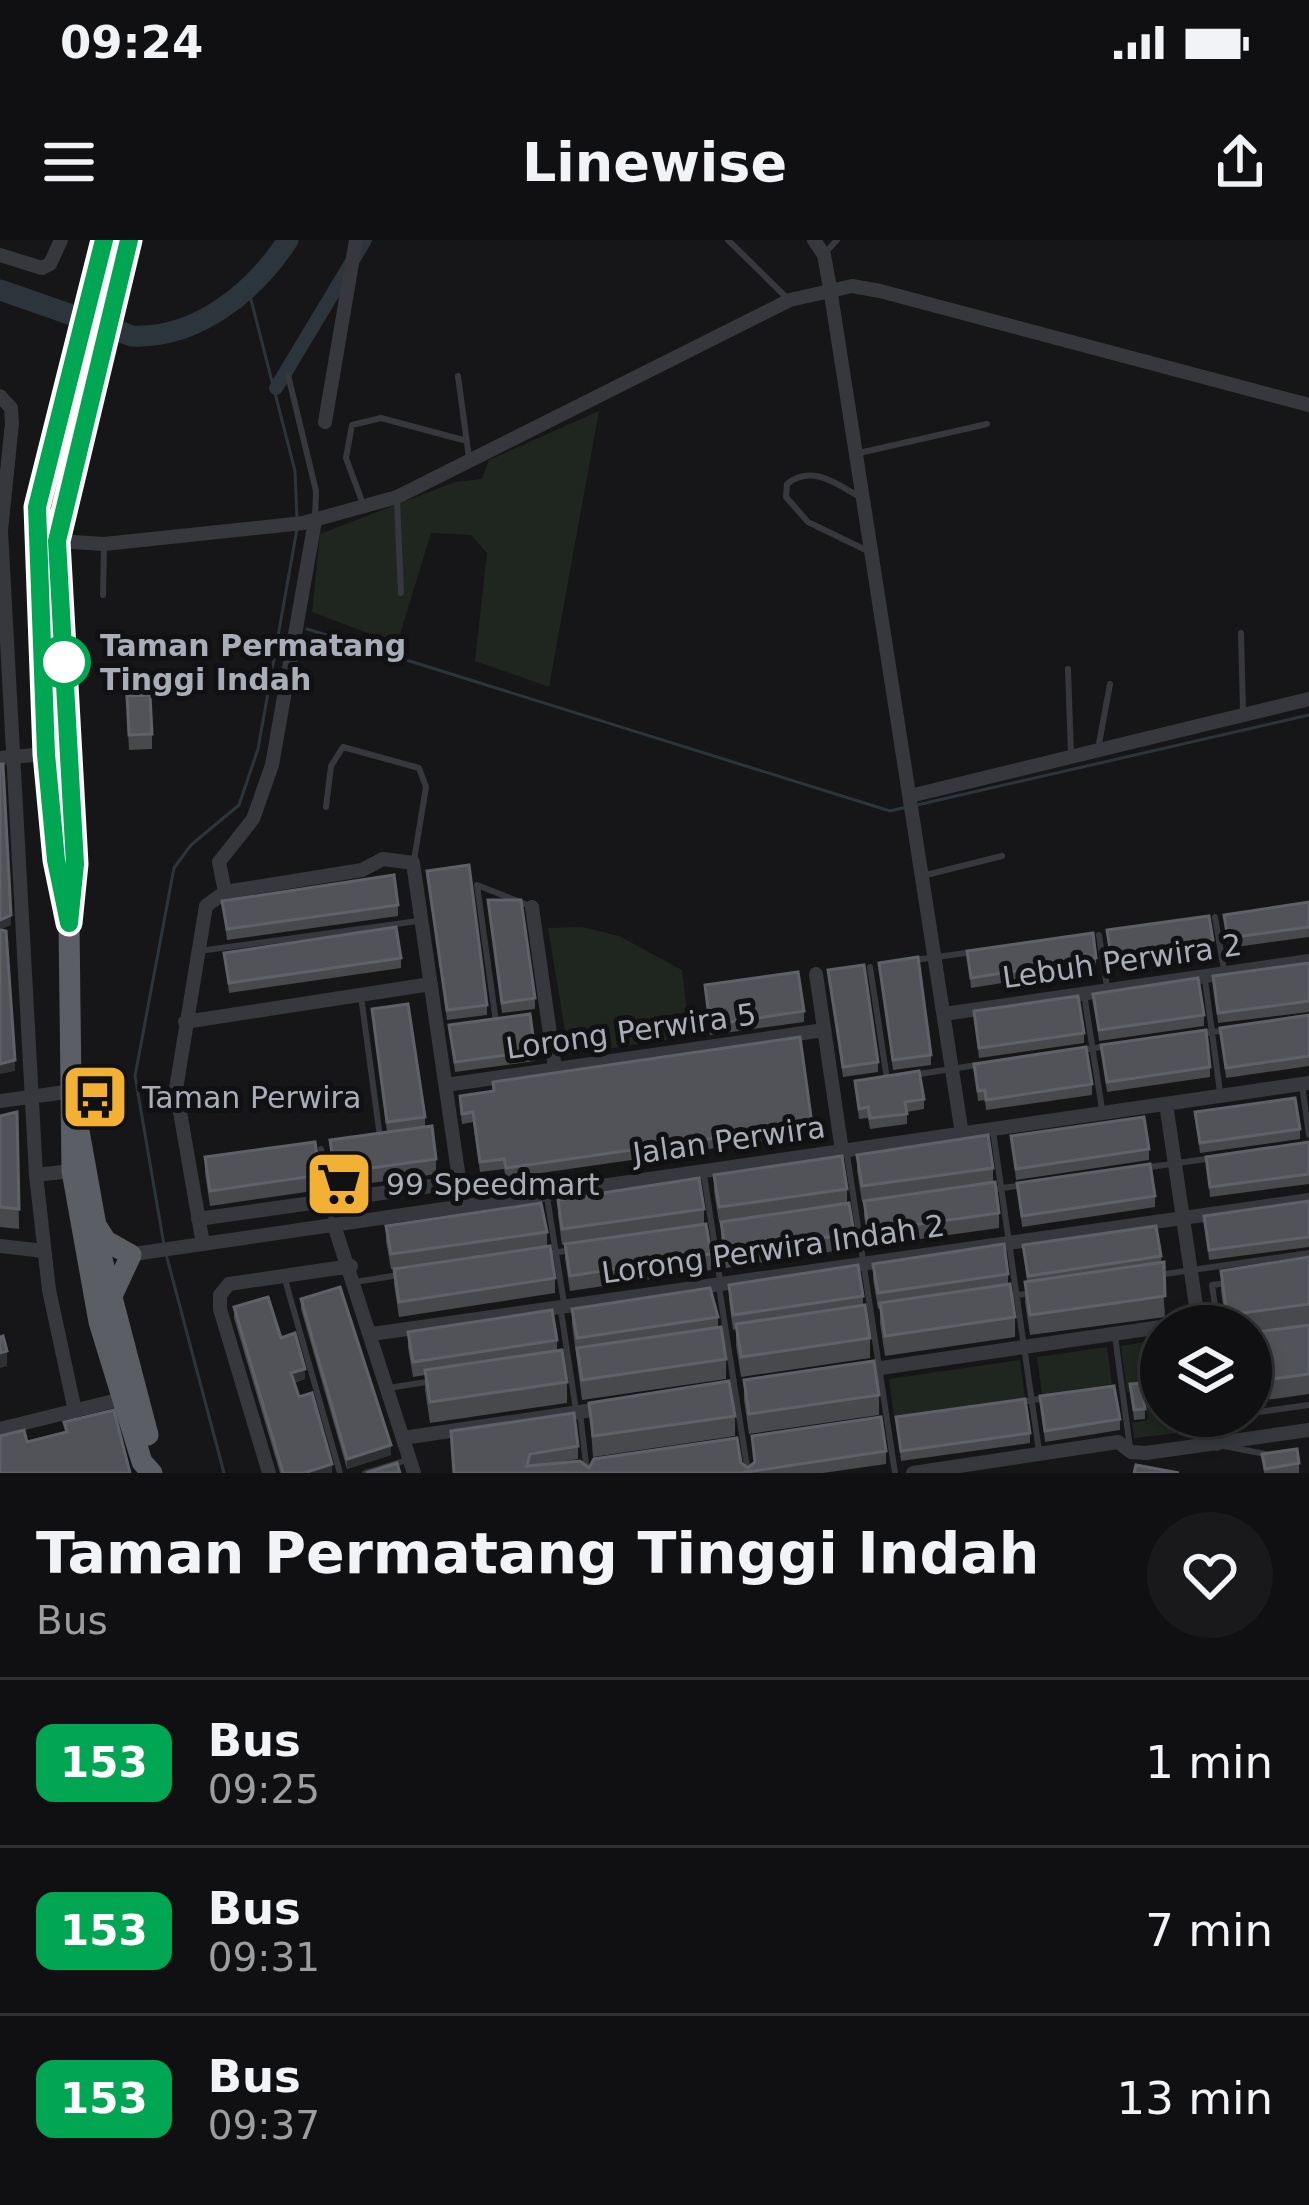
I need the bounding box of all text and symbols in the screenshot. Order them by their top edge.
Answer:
text: 09:24 [60,16,203,69]
icon: menu [36,129,102,195]
icon: share [1207,129,1273,195]
text: Linewise [522,131,787,194]
place label: Taman Permatang Tinggi Indah [100,628,406,697]
marker: Taman Permatang Tinggi Indah [39,637,89,687]
street label: Lebuh Perwira 2 [1000,927,1244,995]
street label: Lorong Perwira 5 [504,996,758,1066]
bus stop icon: Taman Perwira [60,1062,130,1132]
place label: Taman Perwira [141,1080,361,1115]
street label: Jalan Perwira [629,1109,827,1171]
supermarket icon: 99 Speedmart [304,1149,374,1219]
place label: 99 Speedmart [386,1167,600,1202]
street label: Lorong Perwira Indah 2 [599,1208,947,1290]
map controls [1140,1305,1272,1437]
button: layers [1140,1305,1272,1437]
button: heart [1147,1512,1273,1638]
text: Taman Permatang Tinggi Indah [36,1520,1039,1586]
text: Bus [36,1598,108,1643]
text: Bus [208,1714,301,1767]
text: 1 min [1145,1736,1273,1789]
text: 153 [60,1738,148,1787]
text: 09:25 [208,1767,320,1812]
text: Bus [208,1882,301,1935]
text: 7 min [1145,1904,1273,1957]
text: 153 [60,1906,148,1955]
text: 09:31 [208,1935,320,1980]
text: Bus [208,2050,301,2103]
text: 13 min [1117,2072,1273,2125]
text: 153 [60,2074,148,2123]
text: 09:37 [208,2103,320,2148]

